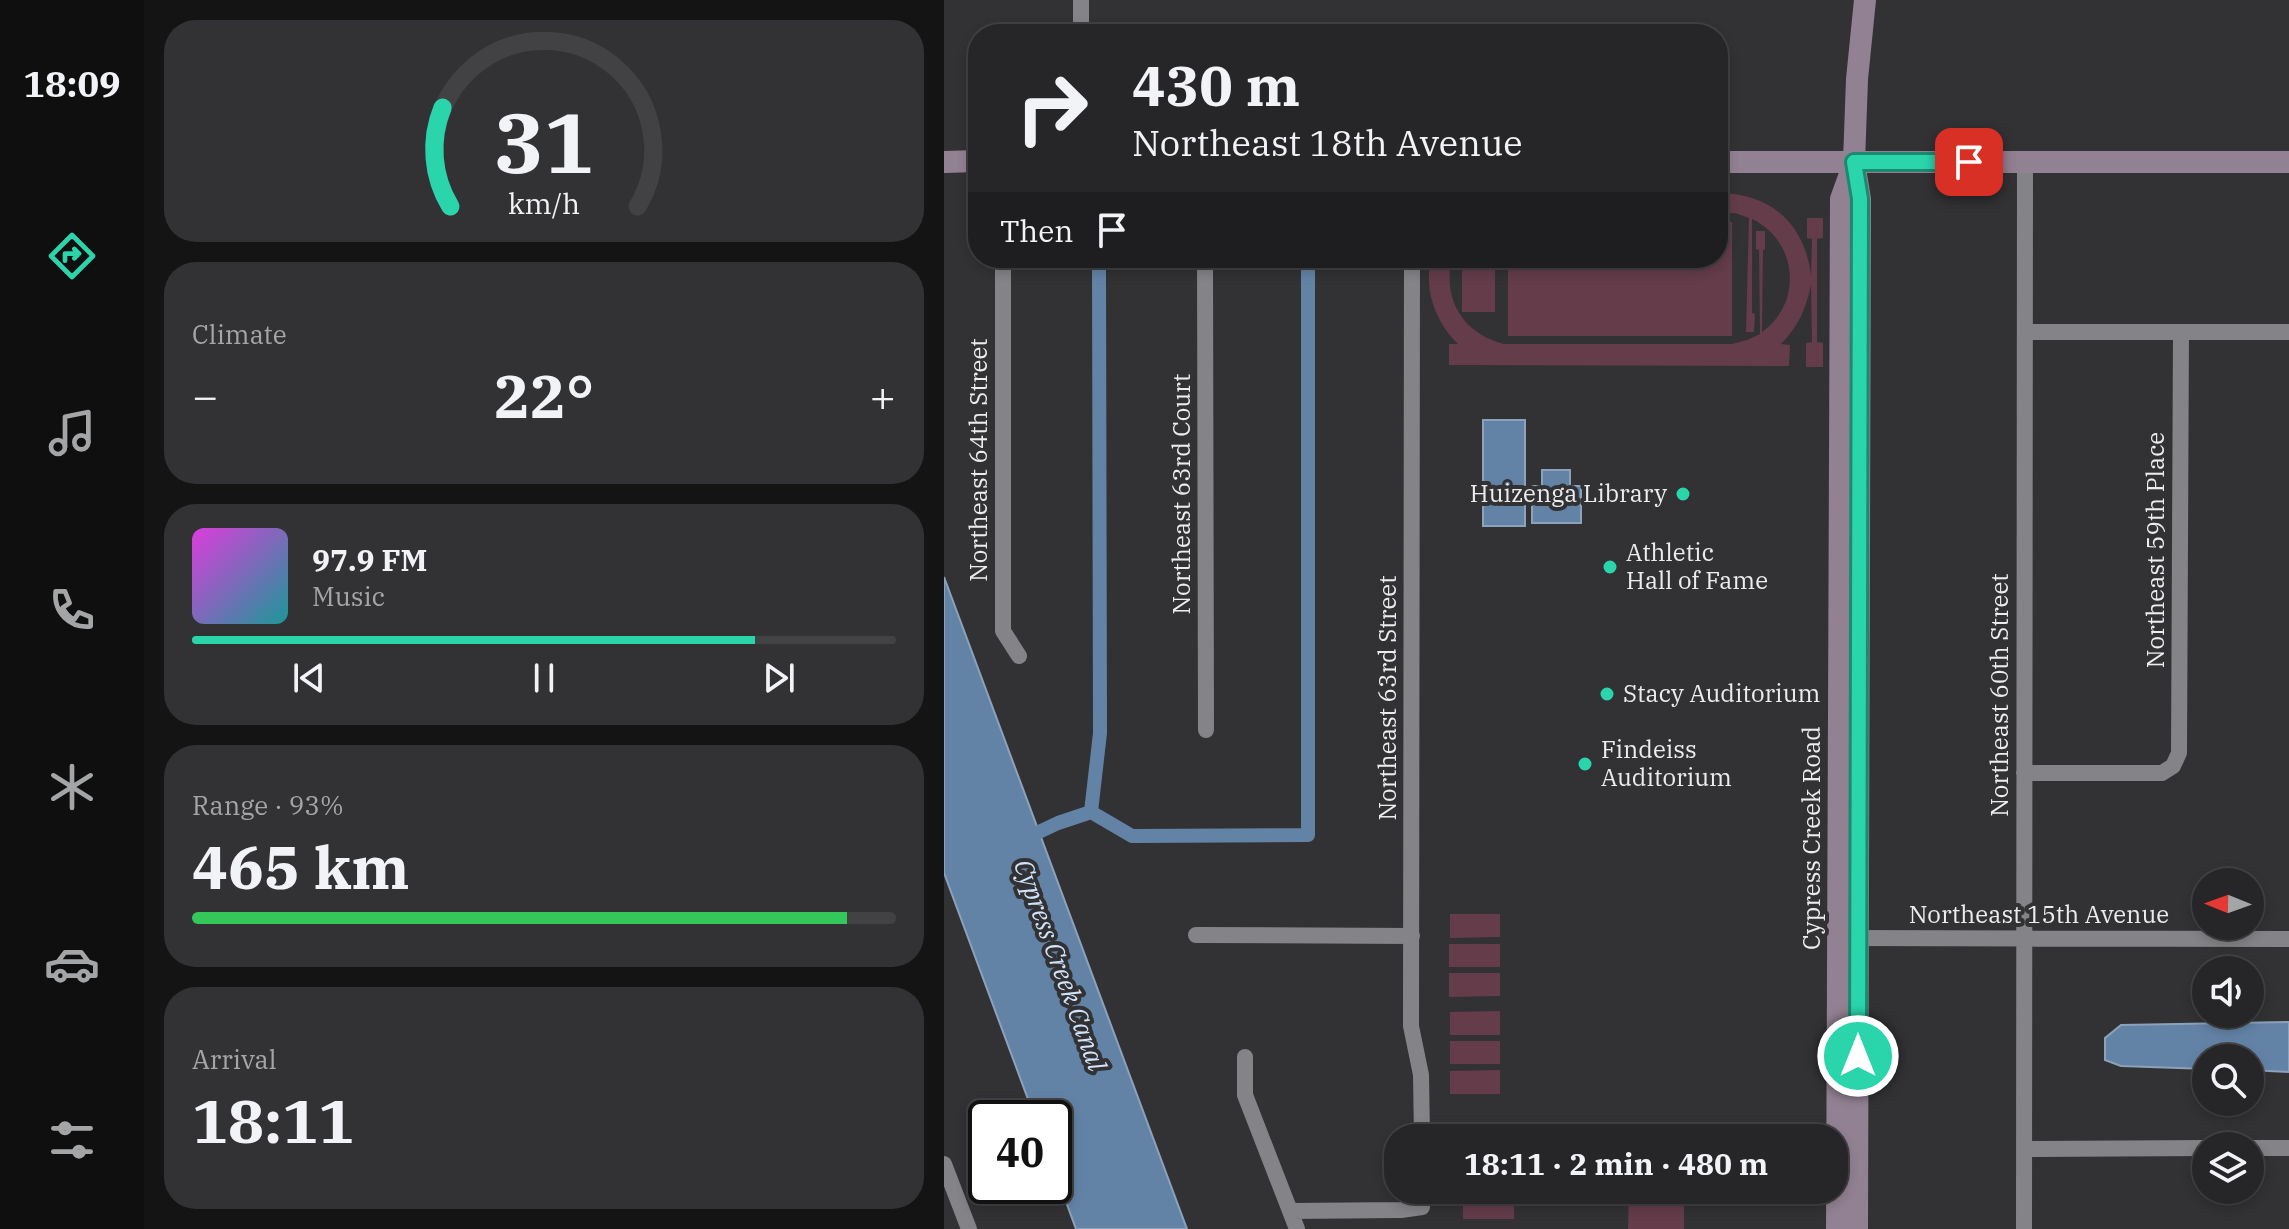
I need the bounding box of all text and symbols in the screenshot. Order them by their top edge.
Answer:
text: 430 m [1132,49,1300,121]
icon: right [1000,56,1104,160]
text: 18:09 [23,60,121,107]
text: 31 [494,87,594,195]
text: Northeast 18th Avenue [1132,119,1523,166]
pin [1935,128,2003,196]
icon: arrive [1947,140,1991,184]
text: km/h [508,185,580,222]
icon: arrive [1090,208,1134,252]
text: Then [1000,211,1074,250]
icon: directions [44,228,100,284]
text: Climate [192,317,287,351]
street label: Northeast 64th Street [962,338,994,582]
text: 22° [494,356,594,435]
text: − [192,367,218,424]
text: + [870,367,896,424]
street label: Northeast 63rd Court [1165,374,1197,614]
icon: music [44,405,100,461]
street label: Northeast 59th Place [2139,432,2171,668]
place label: Huizenga Library [1470,477,1667,509]
marker: Huizenga Library [1674,485,1692,503]
place label: Athletic Hall of Fame [1626,536,1768,596]
text: 97.9 FM [312,540,427,579]
marker: Athletic Hall of Fame [1601,558,1619,576]
street label: Northeast 60th Street [1983,573,2015,817]
street label: Northeast 63rd Street [1371,575,1403,821]
text: Music [312,579,385,613]
icon: phone [44,582,100,638]
icon: previous [287,656,331,700]
icon: pause [522,656,566,700]
icon: next [757,656,801,700]
place label: Stacy Auditorium [1623,677,1821,709]
marker: Stacy Auditorium [1598,685,1616,703]
street label: Cypress Creek Road [1795,726,1827,950]
place label: Findeiss Auditorium [1601,733,1732,793]
marker: Findeiss Auditorium [1576,755,1594,773]
icon: climate [44,759,100,815]
text: Range · 93% [192,788,344,822]
text: 465 km [192,827,410,906]
water label: Cypress Creek Canal [1007,854,1115,1076]
north arrow [2192,868,2264,940]
map controls [2192,868,2264,1204]
street label: Northeast 15th Avenue [1909,898,2169,930]
icon: car [44,936,100,992]
button: sound [2192,956,2264,1028]
position arrow [1816,1014,1900,1098]
text: Arrival [192,1042,277,1076]
button: search [2192,1044,2264,1116]
text: 18:11 [192,1081,354,1160]
speed limit sign: 40 [968,1100,1072,1204]
icon: filters [44,1112,100,1168]
button: layers [2192,1132,2264,1204]
text: 18:11 · 2 min · 480 m [1464,1144,1768,1183]

